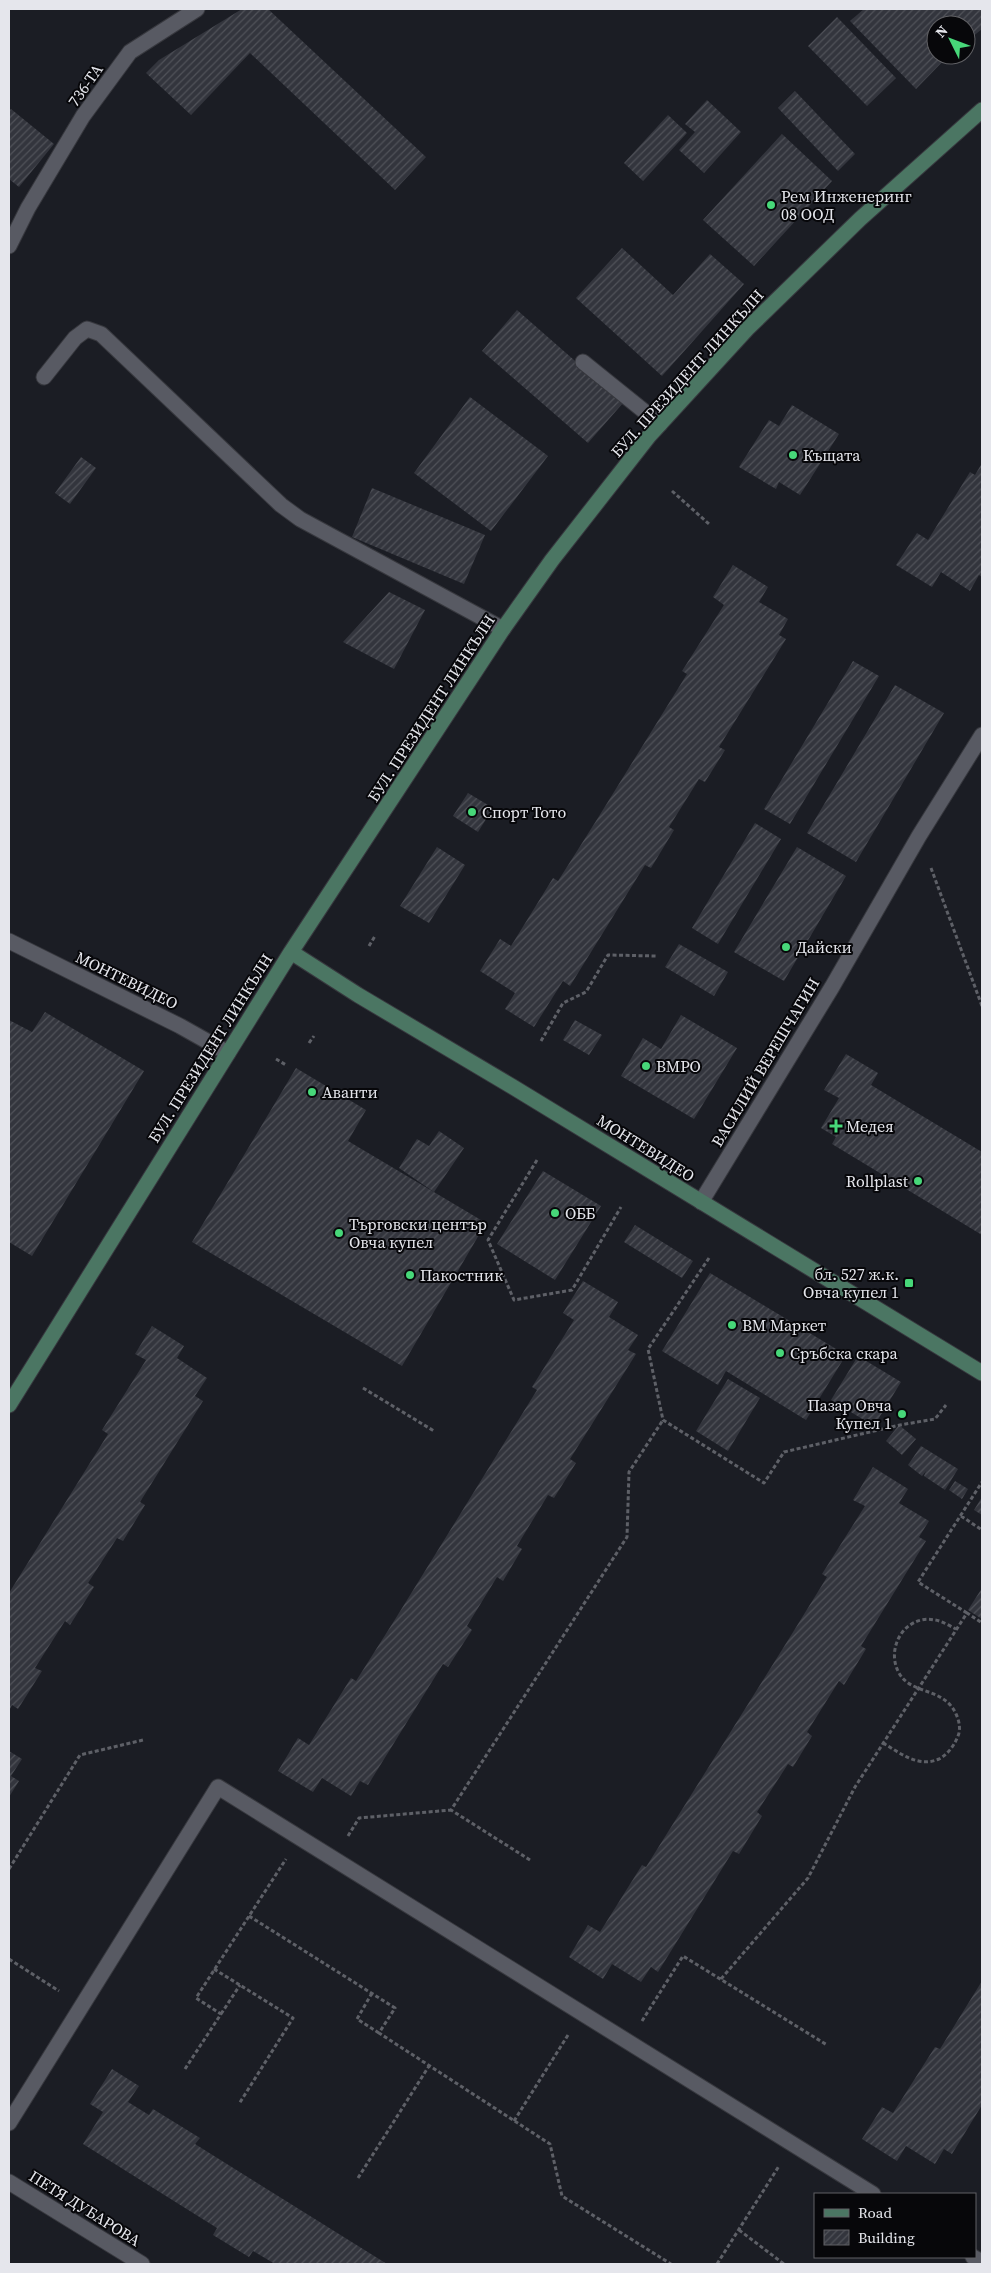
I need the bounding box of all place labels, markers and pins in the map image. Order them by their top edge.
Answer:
place label: Рем Инженеринг 08 ООД [781,185,912,225]
marker: Рем Инженеринг 08 ООД [765,199,777,211]
place label: Къщата [803,444,861,466]
marker: Къщата [787,449,799,461]
place label: Спорт Тото [482,801,567,823]
marker: Спорт Тото [466,806,478,818]
place label: Дайски [796,936,852,958]
marker: Дайски [780,941,792,953]
place label: ВМРО [656,1055,701,1077]
marker: ВМРО [640,1060,652,1072]
place label: Аванти [322,1081,378,1103]
marker: Аванти [306,1086,318,1098]
place label: Медея [846,1115,894,1137]
marker: Медея [830,1120,842,1132]
place label: Rollplast [846,1170,909,1192]
marker: Rollplast [912,1175,924,1187]
place label: ОББ [565,1202,595,1224]
marker: ОББ [549,1207,561,1219]
place label: Търговски център Овча купел [349,1213,487,1253]
marker: Търговски център Овча купел [333,1227,345,1239]
place label: бл. 527 ж.к. Овча купел 1 [803,1263,899,1303]
place label: Пакостник [420,1264,503,1286]
marker: Пакостник [404,1269,416,1281]
marker: бл. 527 ж.к. Овча купел 1 [903,1277,915,1289]
place label: ВМ Маркет [742,1314,827,1336]
marker: ВМ Маркет [726,1319,738,1331]
place label: Сръбска скара [790,1342,899,1364]
marker: Сръбска скара [774,1347,786,1359]
place label: Пазар Овча Купел 1 [807,1394,893,1434]
marker: Пазар Овча Купел 1 [896,1408,908,1420]

